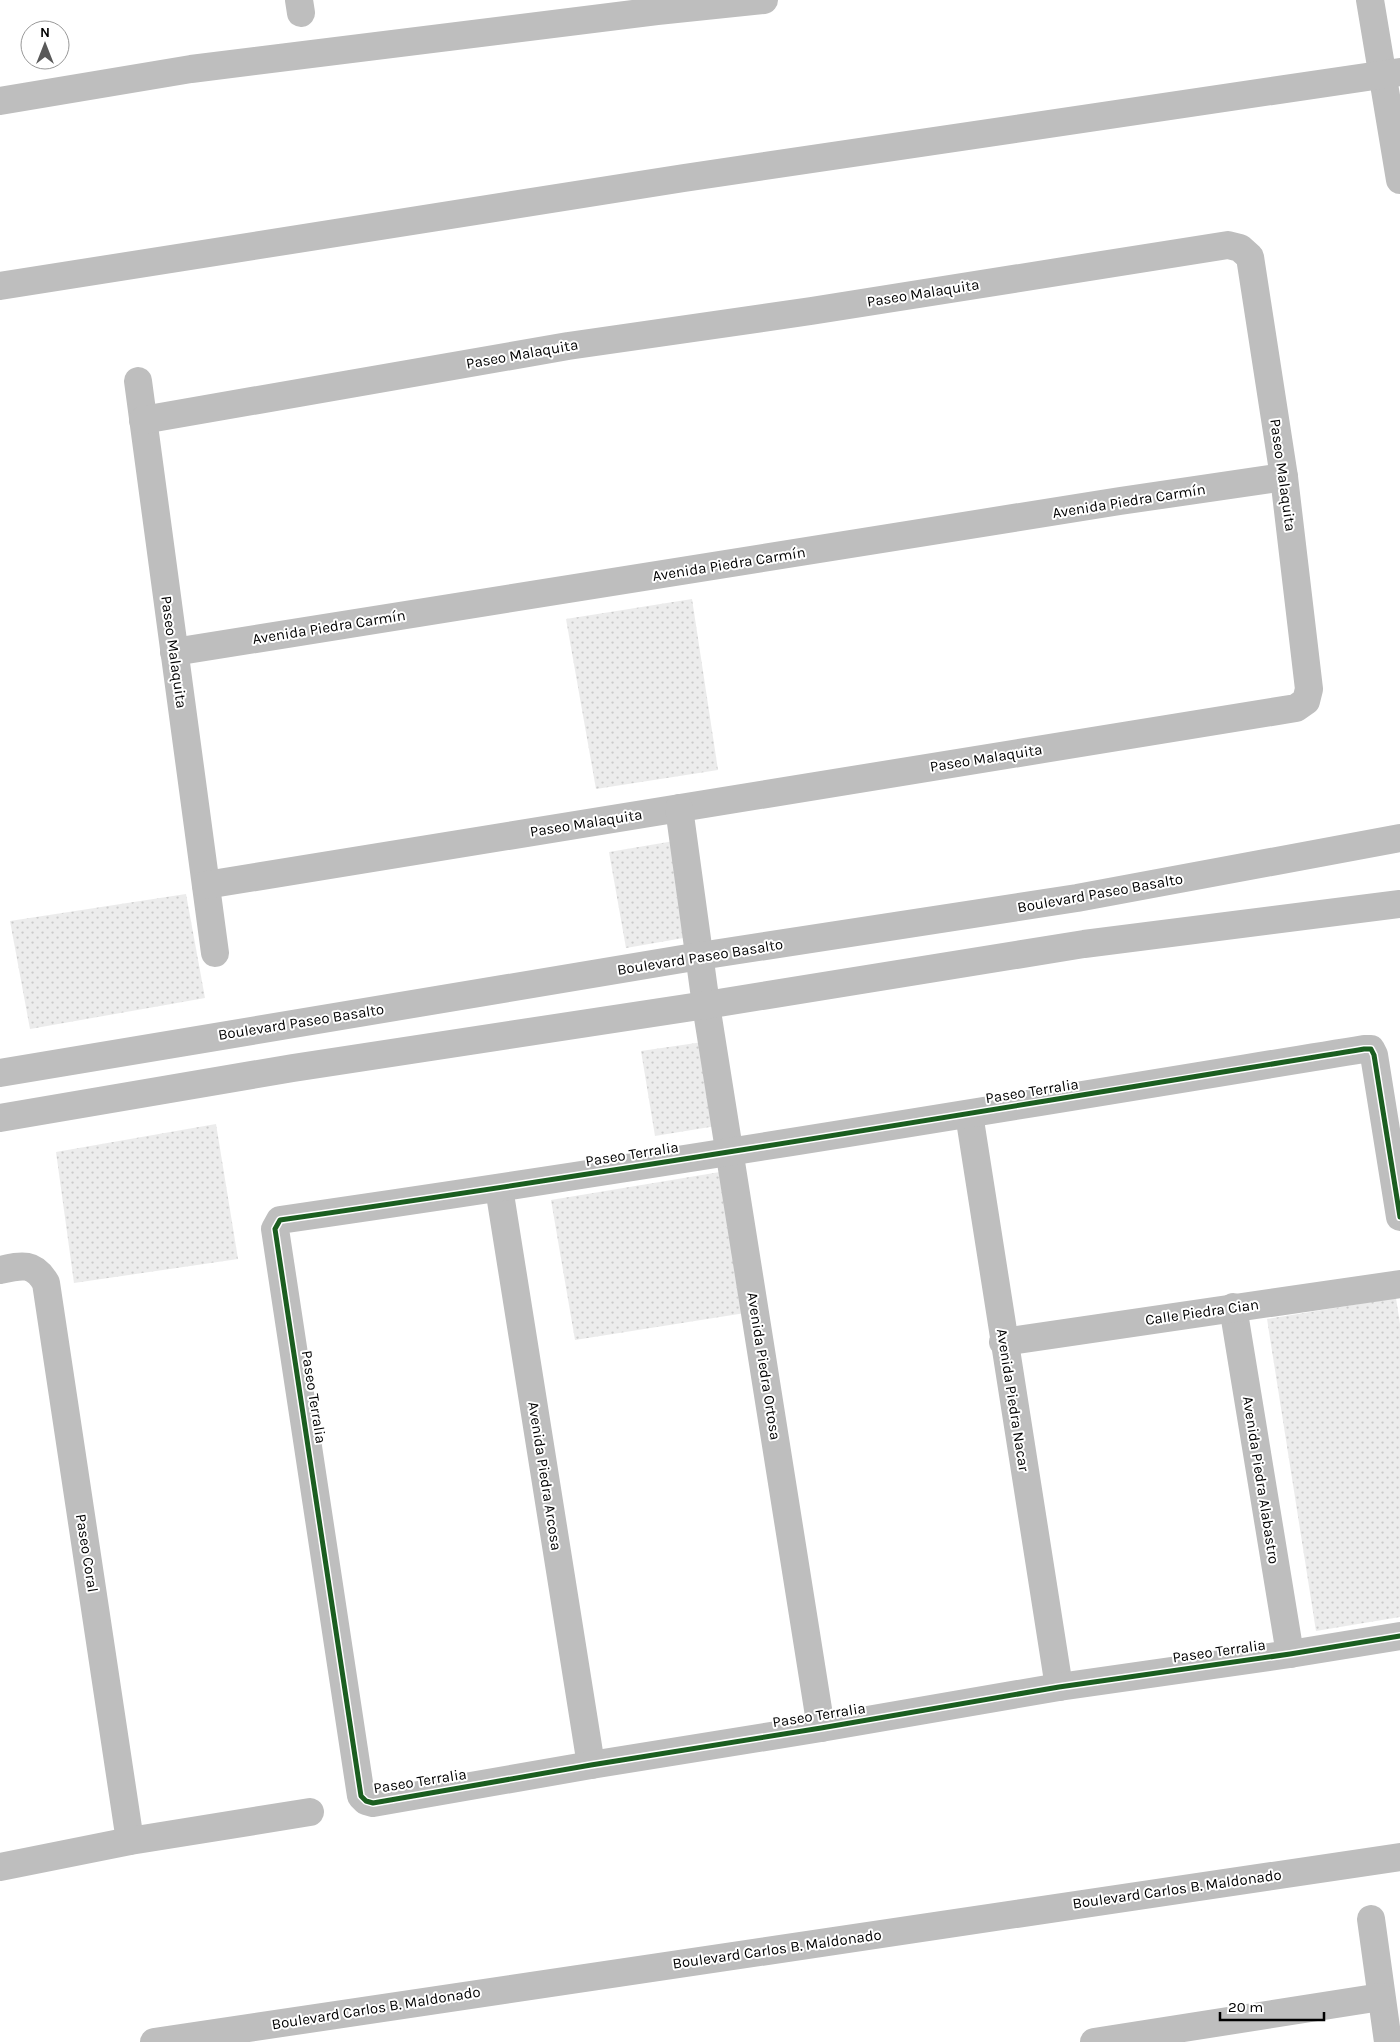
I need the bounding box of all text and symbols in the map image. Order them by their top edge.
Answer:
north arrow [20,20,70,70]
text: N [40,24,50,41]
street label: Paseo Malaquita [866,275,980,311]
street label: Paseo Malaquita [465,335,579,373]
street label: Paseo Malaquita [1266,418,1300,532]
street label: Avenida Piedra Carmín [1051,480,1207,522]
street label: Avenida Piedra Carmín [651,543,807,585]
street label: Paseo Malaquita [157,595,191,709]
street label: Avenida Piedra Carmín [251,606,407,648]
street label: Paseo Malaquita [929,740,1043,776]
street label: Paseo Malaquita [529,805,643,841]
street label: Boulevard Paseo Basalto [1016,870,1184,916]
street label: Boulevard Paseo Basalto [616,935,784,979]
street label: Boulevard Paseo Basalto [217,1000,385,1044]
street label: Paseo Terralia [984,1075,1080,1107]
street label: Paseo Terralia [584,1138,680,1170]
street label: Avenida Piedra Ortosa [743,1291,785,1441]
street label: Calle Piedra Cian [1144,1295,1260,1329]
street label: Avenida Piedra Nacar [993,1327,1033,1473]
street label: Paseo Terralia [298,1349,330,1445]
street label: Avenida Piedra Alabastro [1239,1395,1283,1565]
street label: Avenida Piedra Arcosa [524,1400,566,1552]
street label: Paseo Coral [72,1512,102,1594]
street label: Paseo Terralia [1171,1636,1267,1666]
street label: Paseo Terralia [771,1699,867,1731]
street label: Paseo Terralia [372,1765,468,1797]
street label: Boulevard Carlos B. Maldonado [1071,1865,1283,1913]
street label: Boulevard Carlos B. Maldonado [671,1925,883,1973]
street label: Boulevard Carlos B. Maldonado [270,1983,482,2033]
scale bar [1220,1990,1324,2022]
text: 20 m [1228,1998,1263,2016]

